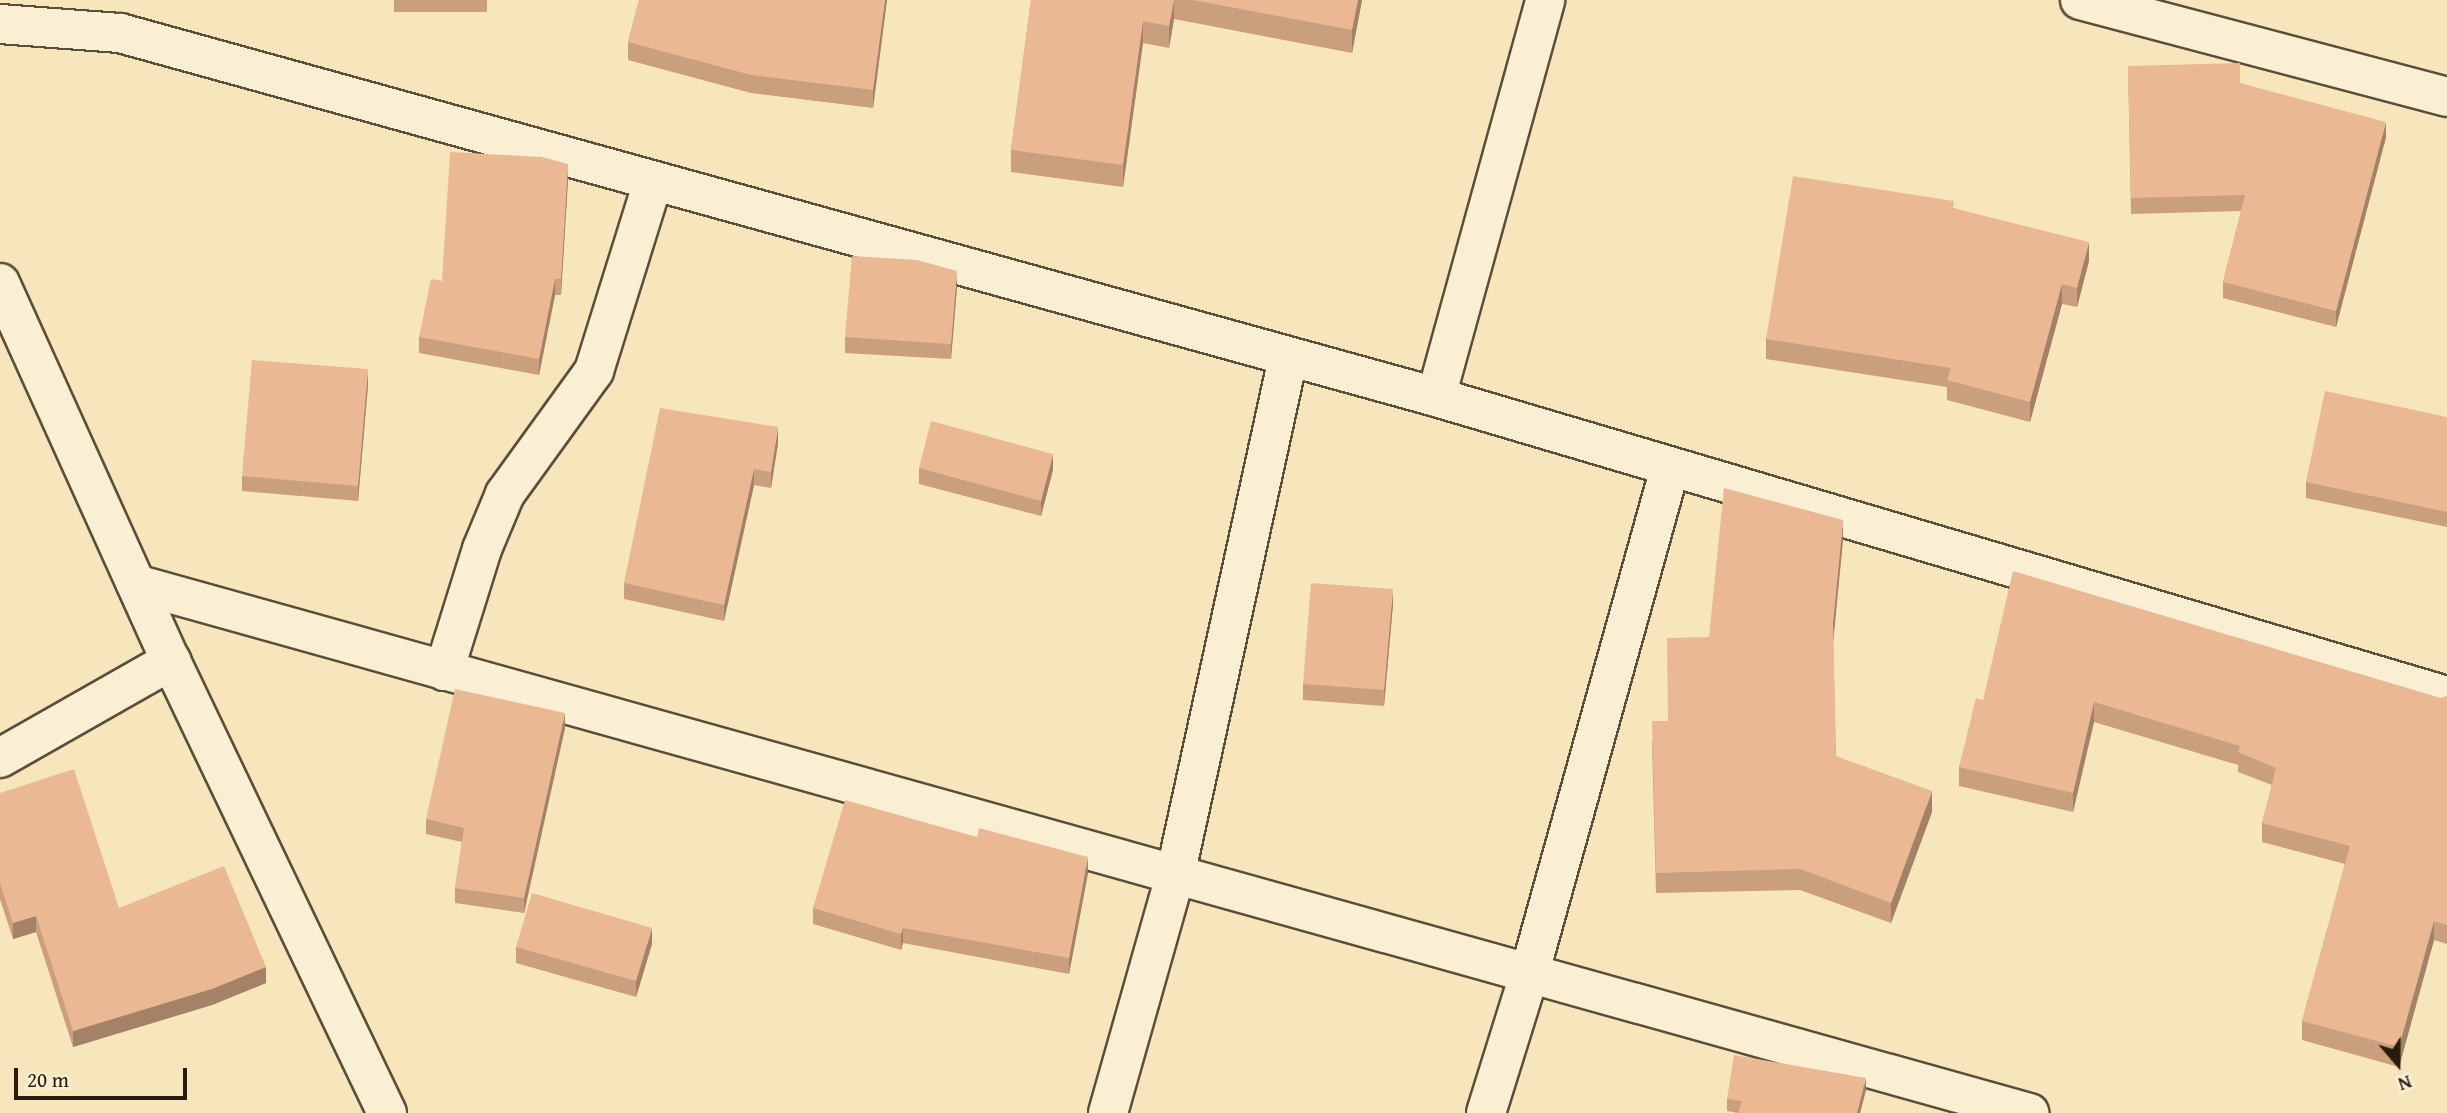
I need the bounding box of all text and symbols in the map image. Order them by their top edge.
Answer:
north arrow [2363,1029,2433,1099]
scale bar [18,1054,191,1098]
text: 20 m [27,1064,69,1095]
text: N [2394,1068,2416,1099]

